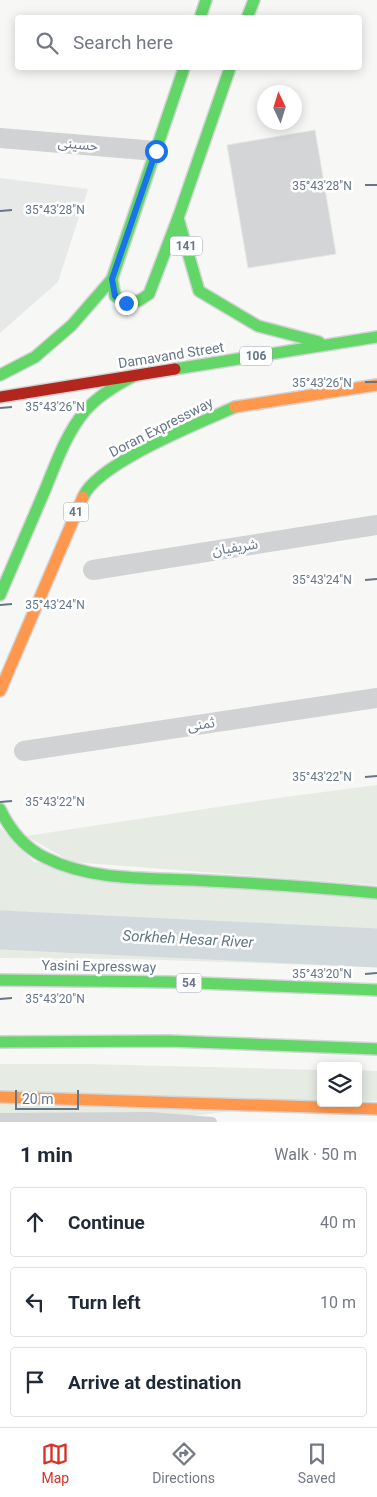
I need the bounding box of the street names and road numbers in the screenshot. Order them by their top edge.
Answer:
street label: حسینی [57,134,99,155]
road number: 141 [170,237,202,256]
street label: Damavand Street [117,339,225,371]
road number: 106 [240,346,272,366]
street label: Doran Expressway [106,394,216,460]
road number: 41 [64,502,88,522]
street label: شریفیان [211,535,259,559]
street label: ثمنی [186,714,216,735]
street label: Yasini Expressway [42,957,157,975]
road number: 54 [176,974,202,992]

